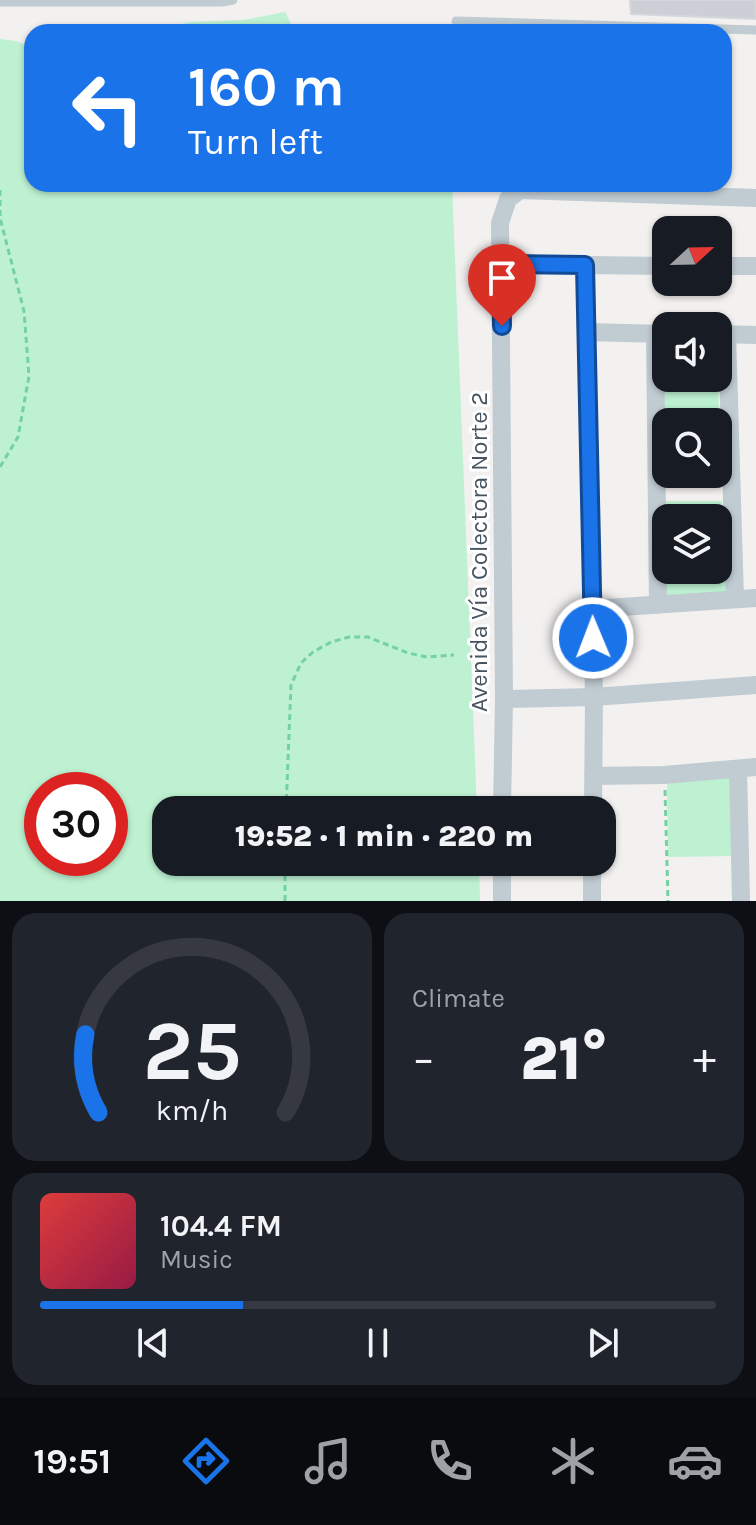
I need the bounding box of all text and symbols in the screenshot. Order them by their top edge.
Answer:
text: 160 m [188,54,345,119]
icon: left [56,56,160,160]
text: Turn left [188,121,323,163]
north arrow [652,216,732,296]
map controls [652,216,732,584]
pin [468,244,536,326]
icon: arrive [480,256,524,300]
button: sound [652,312,732,392]
street label: Avenida Vía Colectora Norte 2 [465,392,493,712]
button: search [652,408,732,488]
button: layers [652,504,732,584]
position arrow [551,596,635,680]
speed limit sign: 30 [24,772,128,876]
text: 19:52 · 1 min · 220 m [235,818,533,854]
text: Climate [412,983,505,1014]
text: 25 [143,1003,241,1100]
text: 21° [520,1024,608,1094]
text: − [412,1033,435,1084]
text: + [693,1033,716,1084]
text: km/h [156,1094,228,1127]
text: 104.4 FM [160,1208,282,1244]
text: Music [160,1244,233,1275]
icon: previous [131,1321,175,1365]
icon: pause [356,1321,400,1365]
icon: next [581,1321,625,1365]
icon: directions [178,1433,234,1489]
icon: music [300,1433,356,1489]
icon: phone [422,1433,478,1489]
icon: climate [545,1433,601,1489]
icon: car [667,1433,723,1489]
text: 19:51 [33,1440,111,1482]

